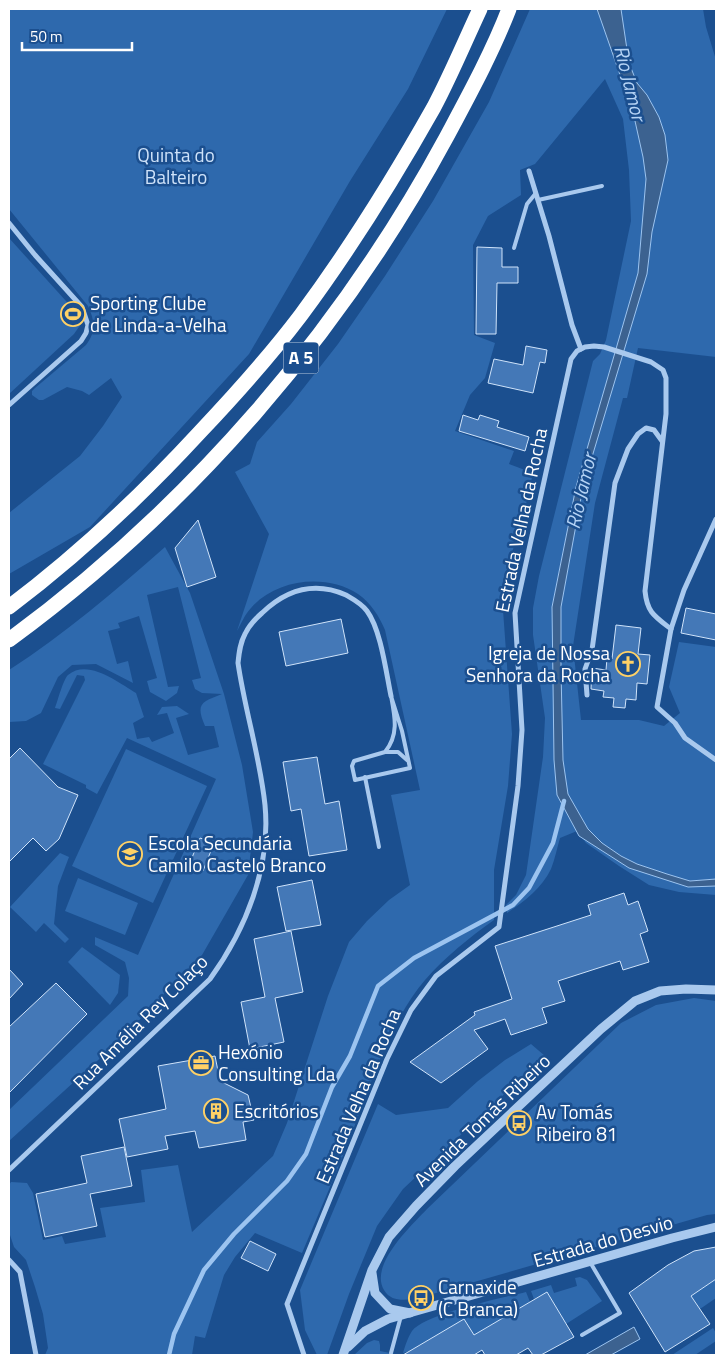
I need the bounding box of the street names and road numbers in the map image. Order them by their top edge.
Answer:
road number: A 5 [284,342,318,373]
street label: Estrada Velha da Rocha [487,425,554,615]
street label: Rua Amélia Rey Colaço [65,947,214,1096]
street label: Estrada Velha da Rocha [308,1003,408,1188]
street label: Avenida Tomás Ribeiro [407,1047,557,1193]
street label: Estrada do Desvio [530,1207,676,1274]

